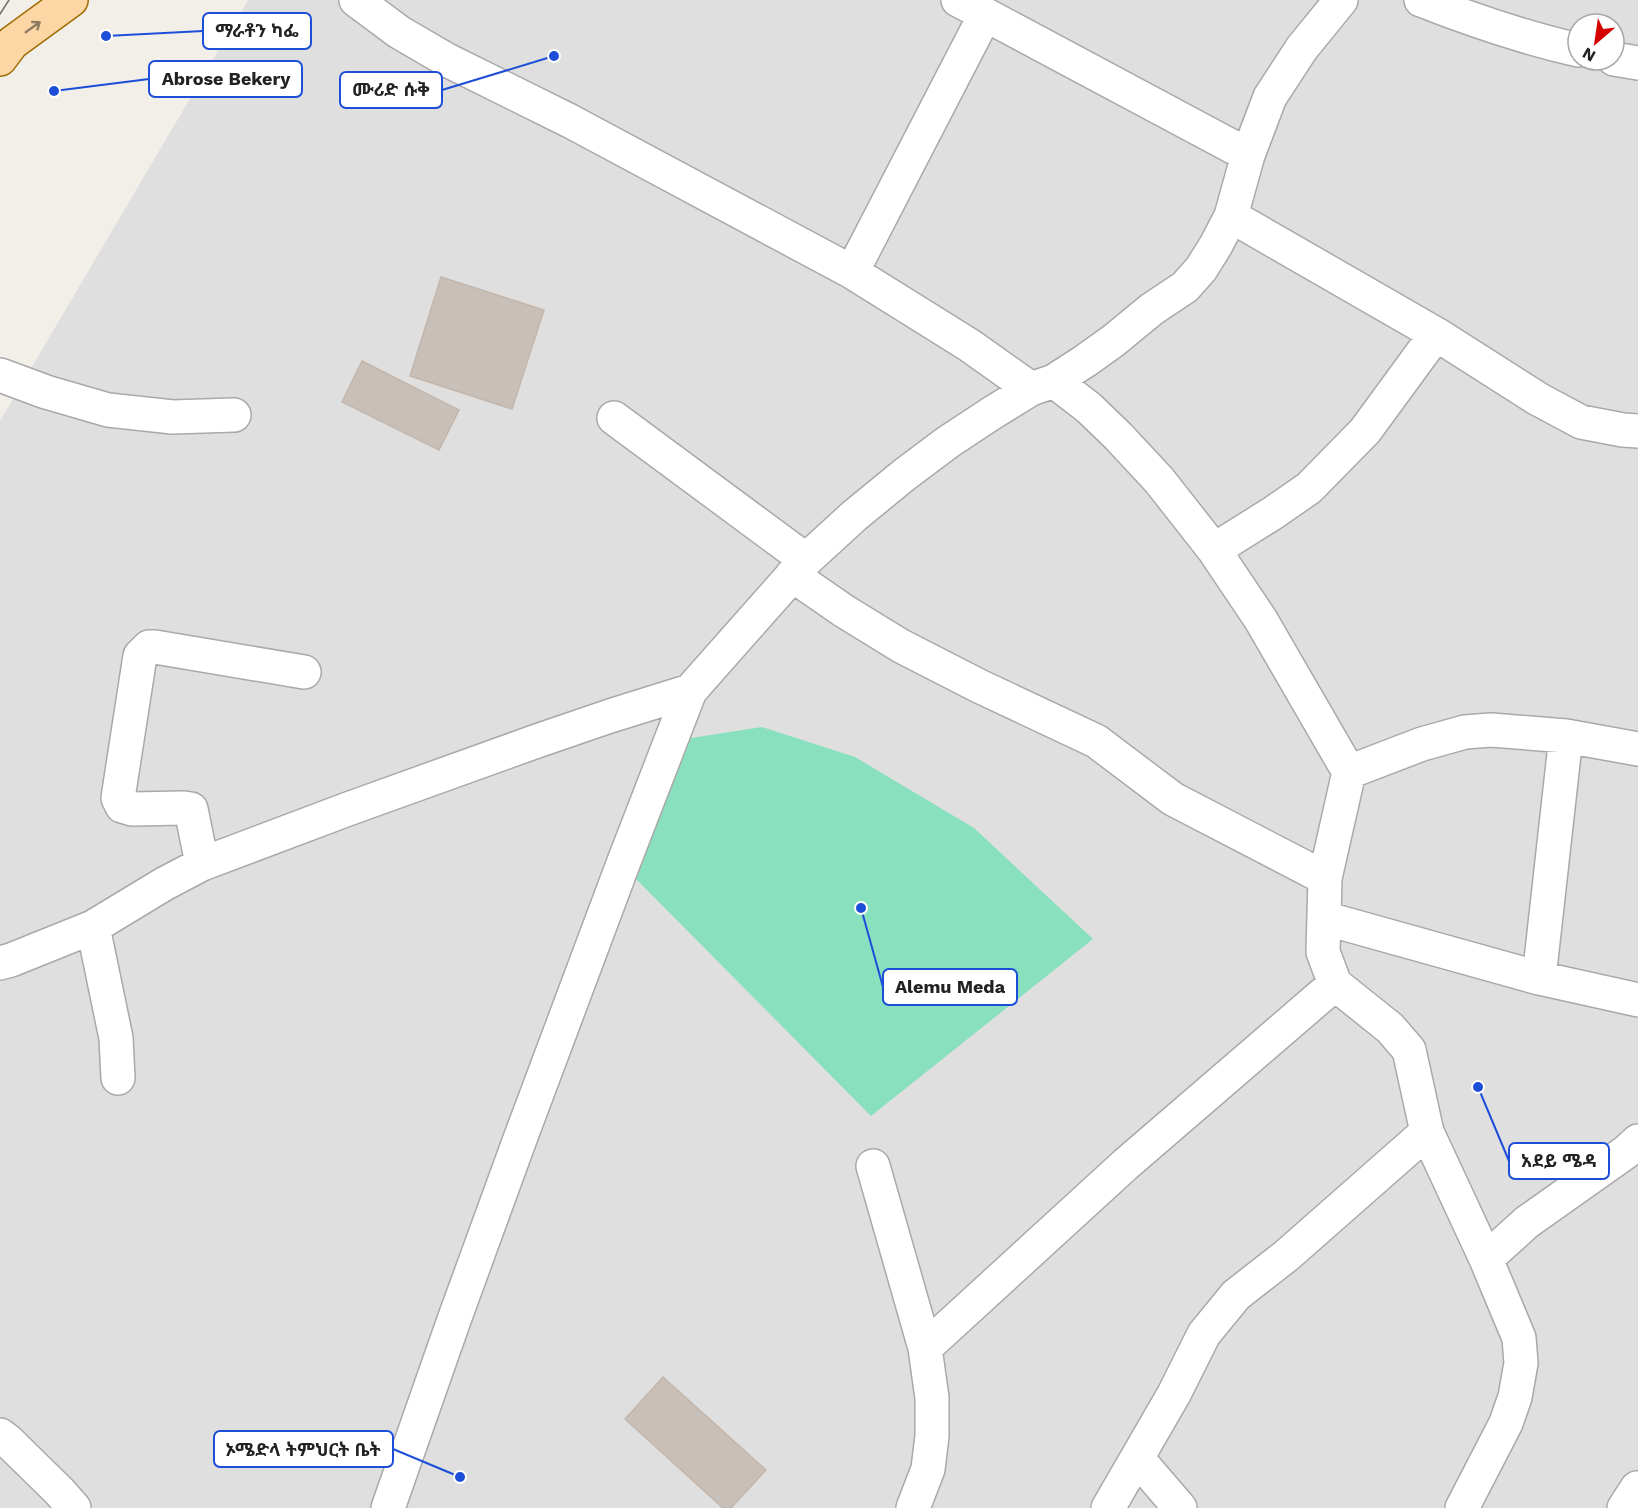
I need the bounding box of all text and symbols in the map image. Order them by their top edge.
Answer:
north arrow [1566,12,1626,72]
callout: ማራቶን ካፌ [203,13,311,49]
text: ማራቶን ካፌ [215,20,299,41]
one-way arrow [25,21,41,33]
text: N [1579,43,1599,66]
callout: Abrose Bekery [149,61,302,97]
text: Abrose Bekery [162,68,291,89]
callout: ሙሪድ ሱቅ [340,72,442,108]
text: ሙሪድ ሱቅ [352,79,430,100]
callout: Alemu Meda [883,969,1017,1005]
text: Alemu Meda [895,976,1006,997]
callout: አደይ ሜዳ [1509,1143,1609,1179]
text: አደይ ሜዳ [1521,1150,1597,1171]
callout: ኦሜድላ ትምህርት ቤት [214,1431,393,1467]
text: ኦሜድላ ትምህርት ቤት [225,1439,381,1460]

